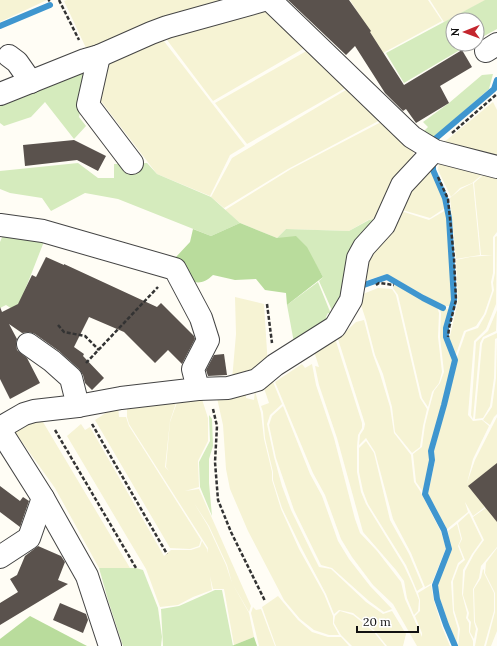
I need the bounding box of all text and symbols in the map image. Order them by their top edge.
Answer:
north arrow [445,12,485,52]
text: N [448,27,462,37]
scale bar [357,608,418,634]
text: 20 m [363,614,391,629]

